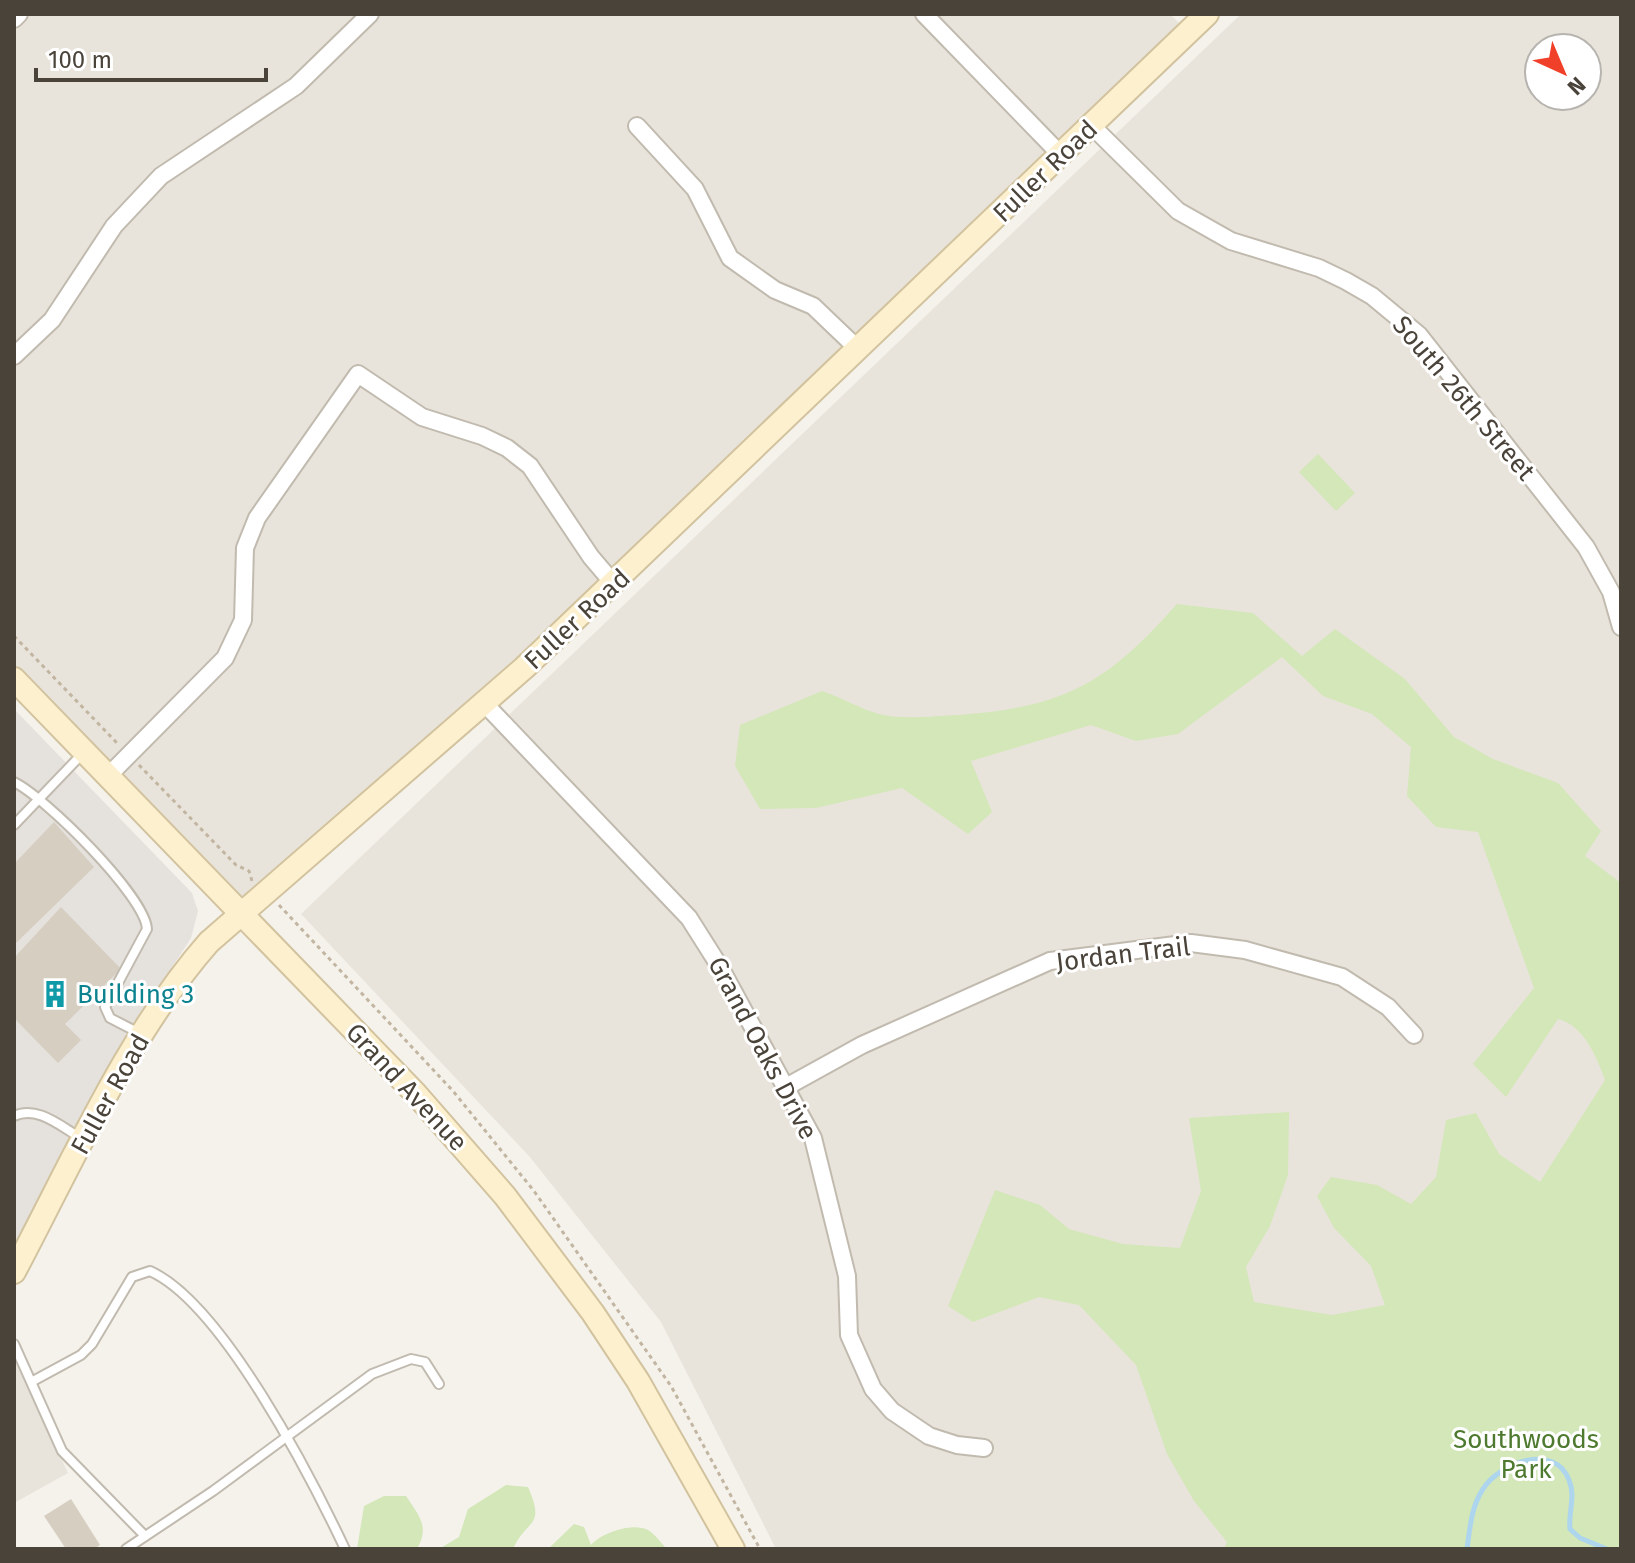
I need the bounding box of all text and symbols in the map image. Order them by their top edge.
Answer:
scale bar [36,32,266,82]
north arrow [1523,32,1603,112]
text: 100 m [48,46,112,74]
text: N [1562,71,1591,101]
street label: Fuller Road [987,114,1104,229]
street label: South 26th Street [1386,310,1542,487]
street label: Fuller Road [518,563,637,676]
street label: Jordan Trail [1054,931,1192,978]
street label: Grand Oaks Drive [701,952,824,1145]
building icon: Building 3 [40,979,70,1009]
place label: Building 3 [77,979,194,1010]
street label: Grand Avenue [339,1017,474,1158]
street label: Fuller Road [65,1029,156,1160]
park label: Southwoods Park [1453,1424,1599,1485]

